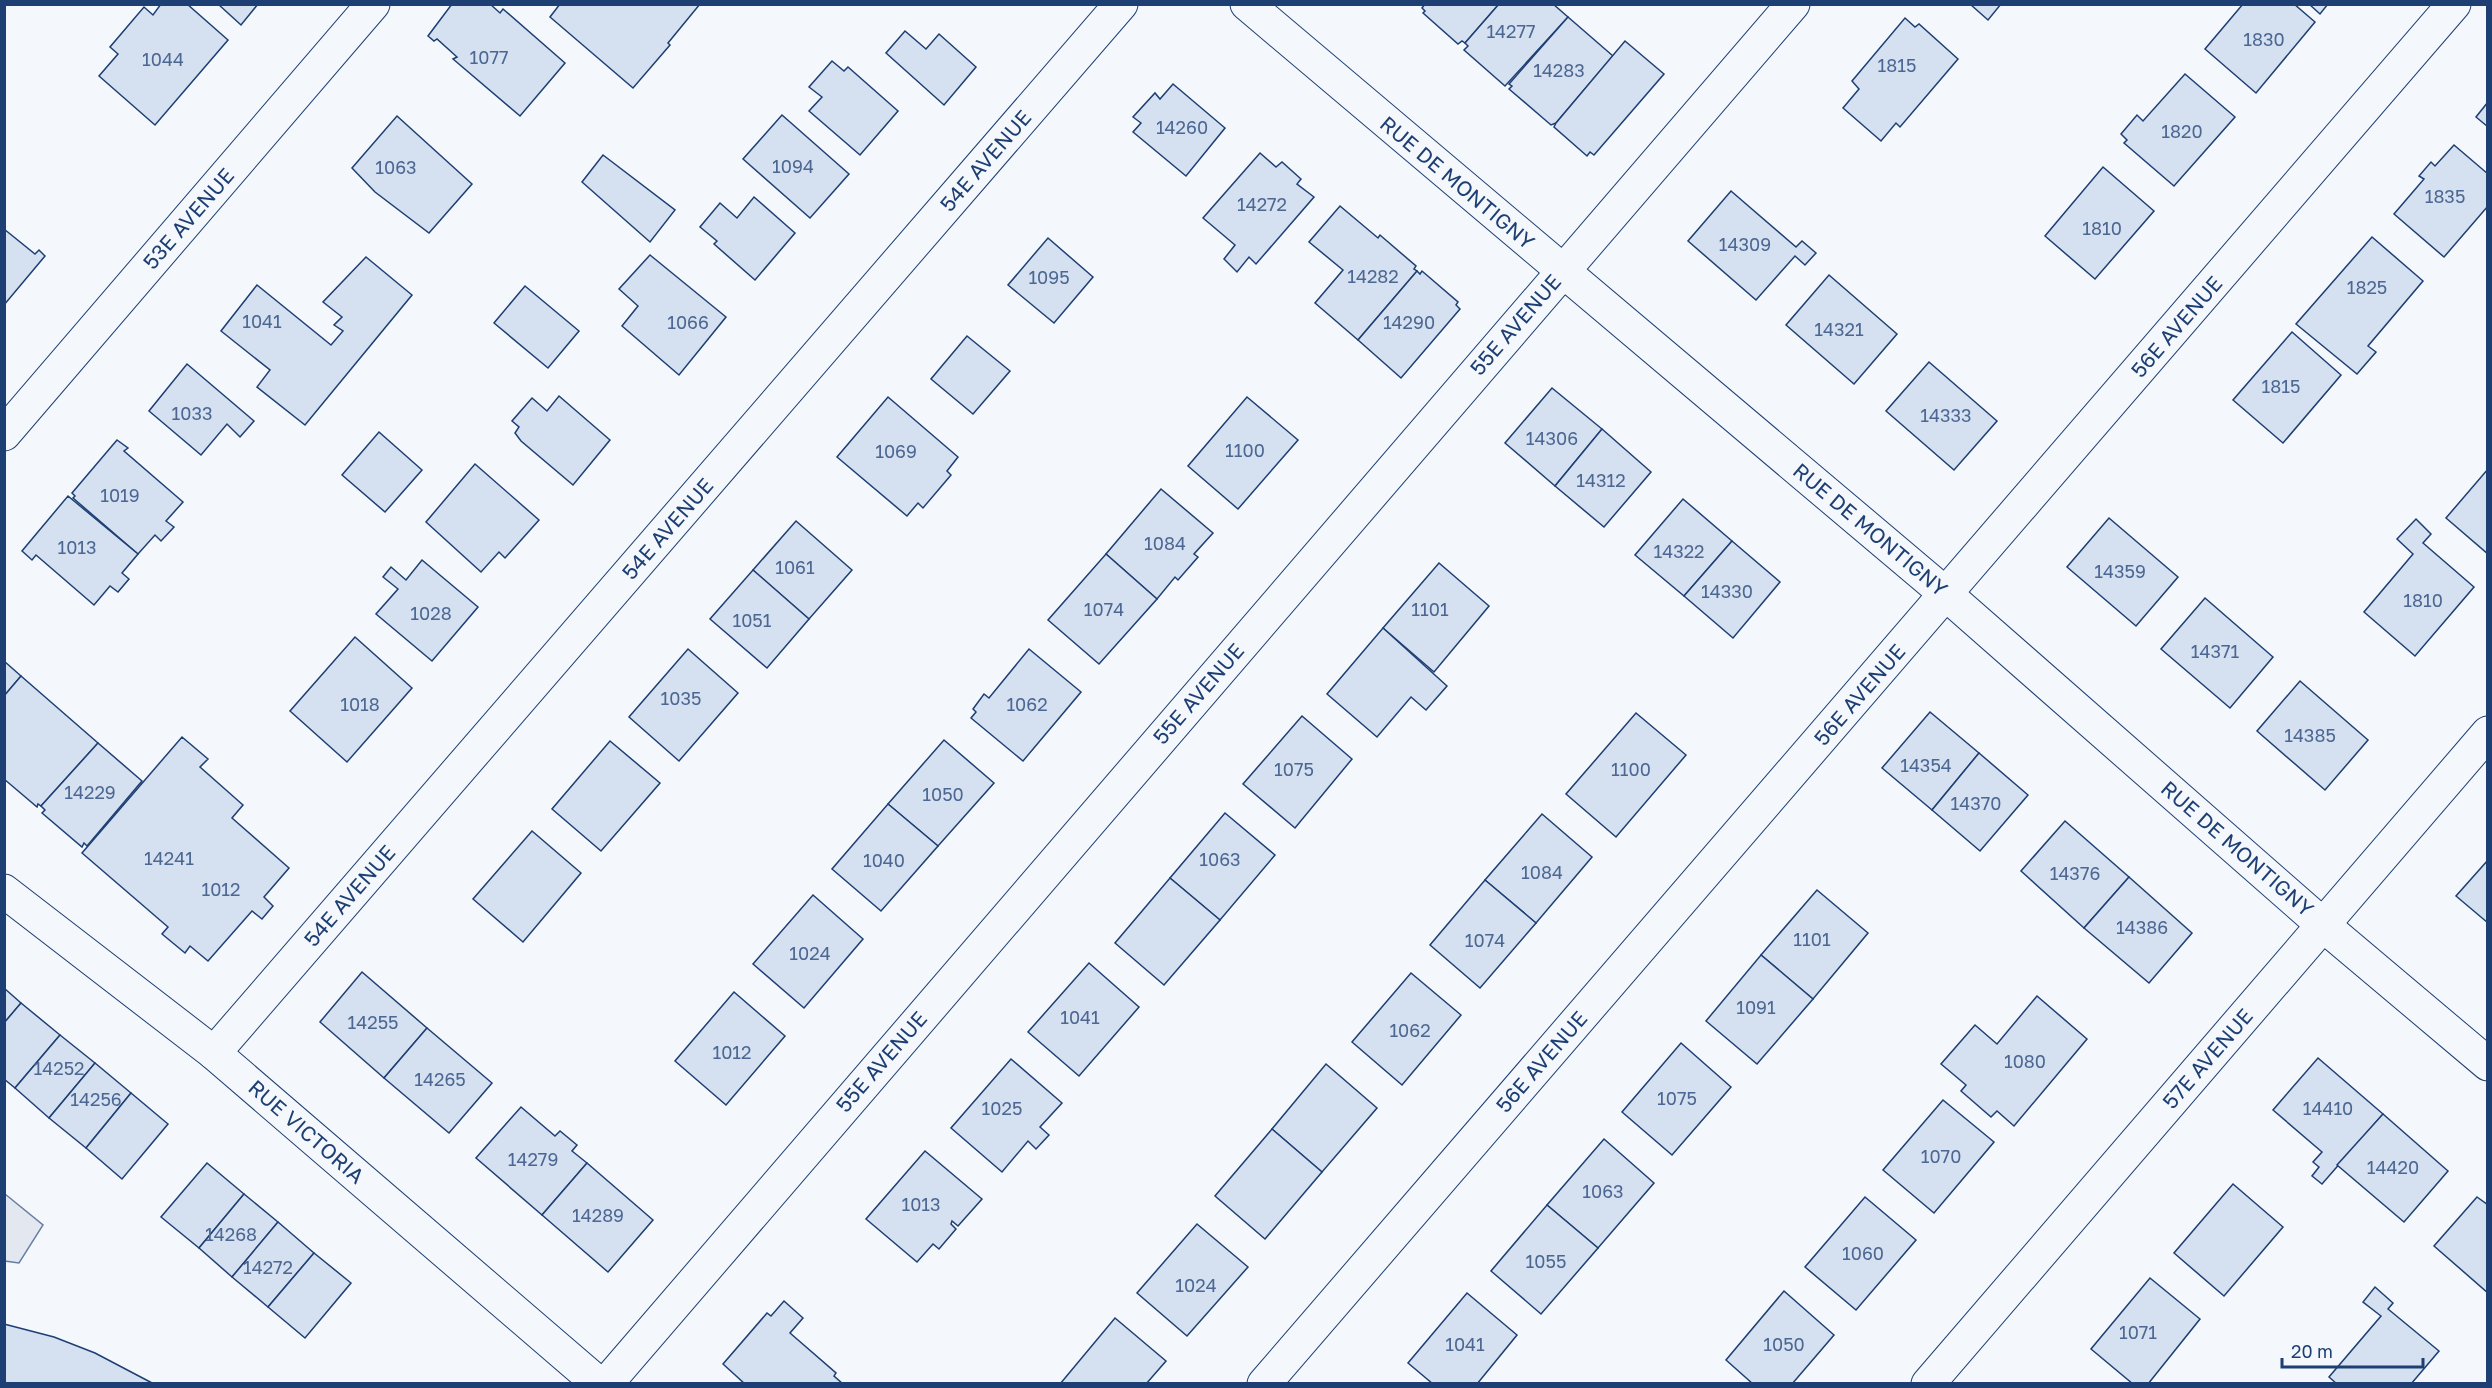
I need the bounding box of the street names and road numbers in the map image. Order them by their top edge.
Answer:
street label: 54E AVENUE [934,104,1036,217]
street label: RUE DE MONTIGNY [1375,110,1541,255]
street label: 53E AVENUE [137,162,239,274]
street label: 55E AVENUE [1464,268,1566,380]
street label: 56E AVENUE [2125,270,2227,382]
street label: RUE DE MONTIGNY [1788,457,1954,602]
street label: 54E AVENUE [616,472,718,585]
street label: 55E AVENUE [1147,637,1249,749]
street label: 56E AVENUE [1808,638,1910,750]
street label: RUE DE MONTIGNY [2156,775,2320,922]
street label: 54E AVENUE [298,839,400,952]
street label: 57E AVENUE [2157,1003,2258,1114]
street label: 55E AVENUE [830,1005,932,1117]
street label: 56E AVENUE [1490,1005,1592,1117]
street label: RUE VICTORIA [243,1074,370,1189]

